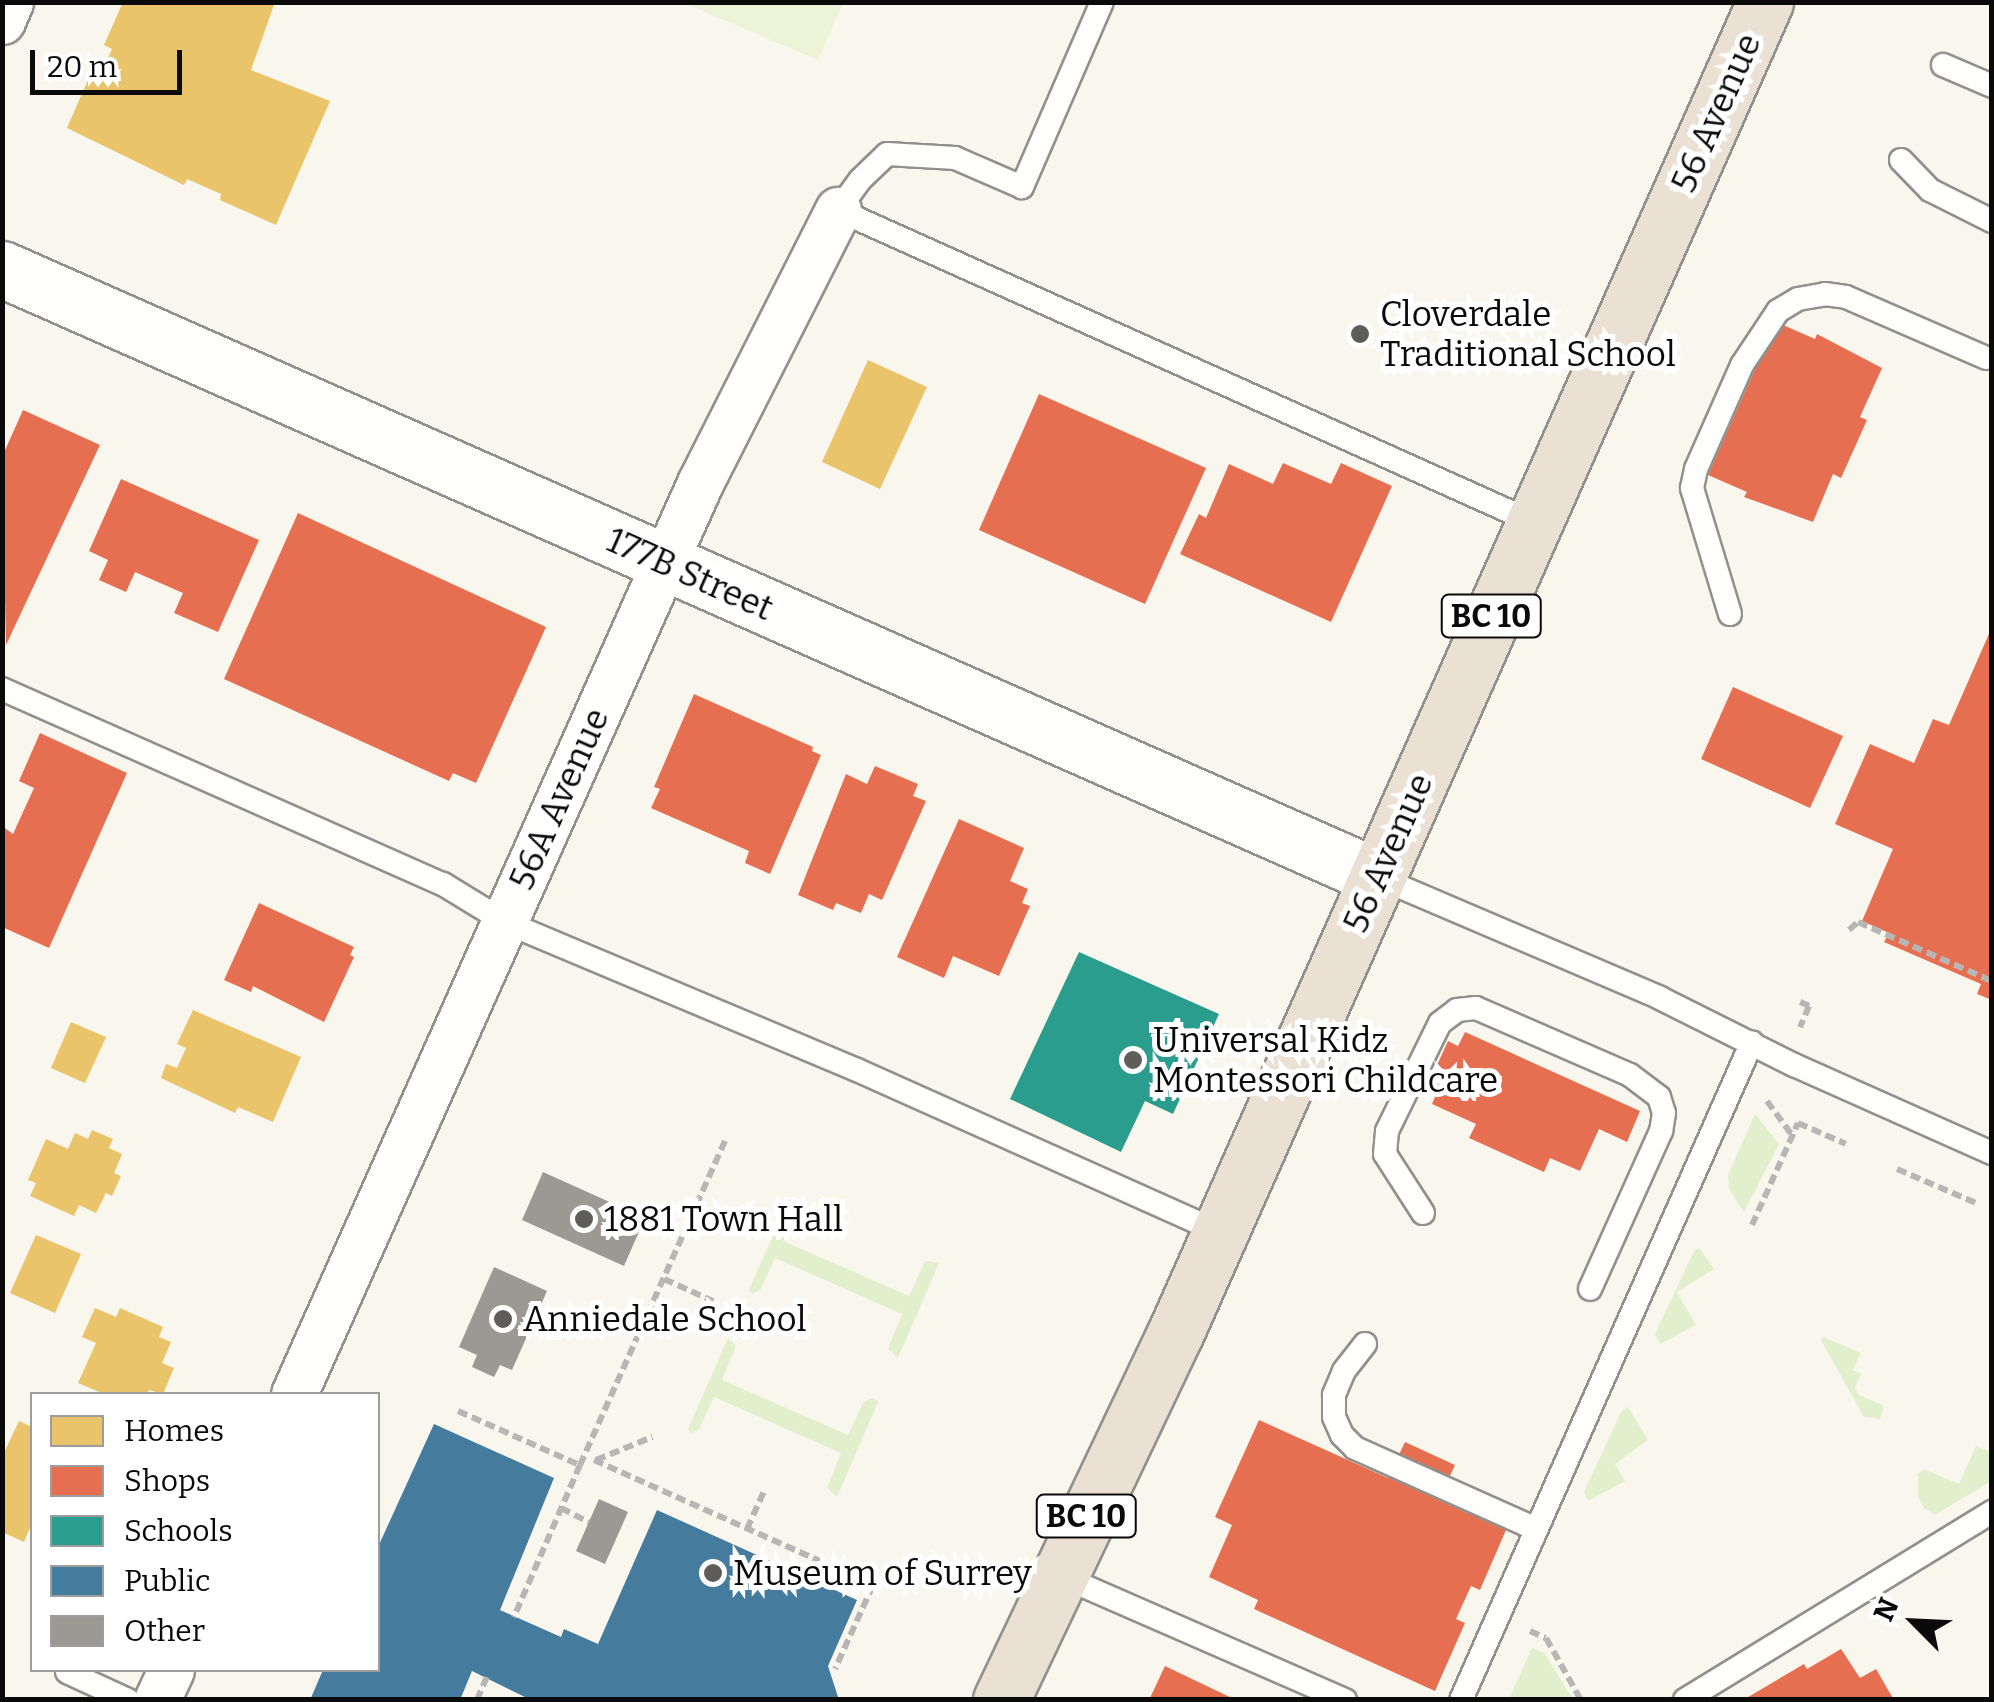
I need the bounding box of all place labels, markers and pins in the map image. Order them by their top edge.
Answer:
place label: Cloverdale Traditional School [1380,293,1676,375]
marker: Cloverdale Traditional School [1349,323,1371,345]
place label: Universal Kidz Montessori Childcare [1153,1019,1498,1101]
marker: Universal Kidz Montessori Childcare [1122,1049,1144,1071]
place label: 1881 Town Hall [604,1198,843,1240]
marker: 1881 Town Hall [573,1208,595,1230]
place label: Anniedale School [523,1298,807,1340]
marker: Anniedale School [492,1308,514,1330]
place label: Museum of Surrey [733,1552,1032,1594]
marker: Museum of Surrey [702,1562,724,1584]

